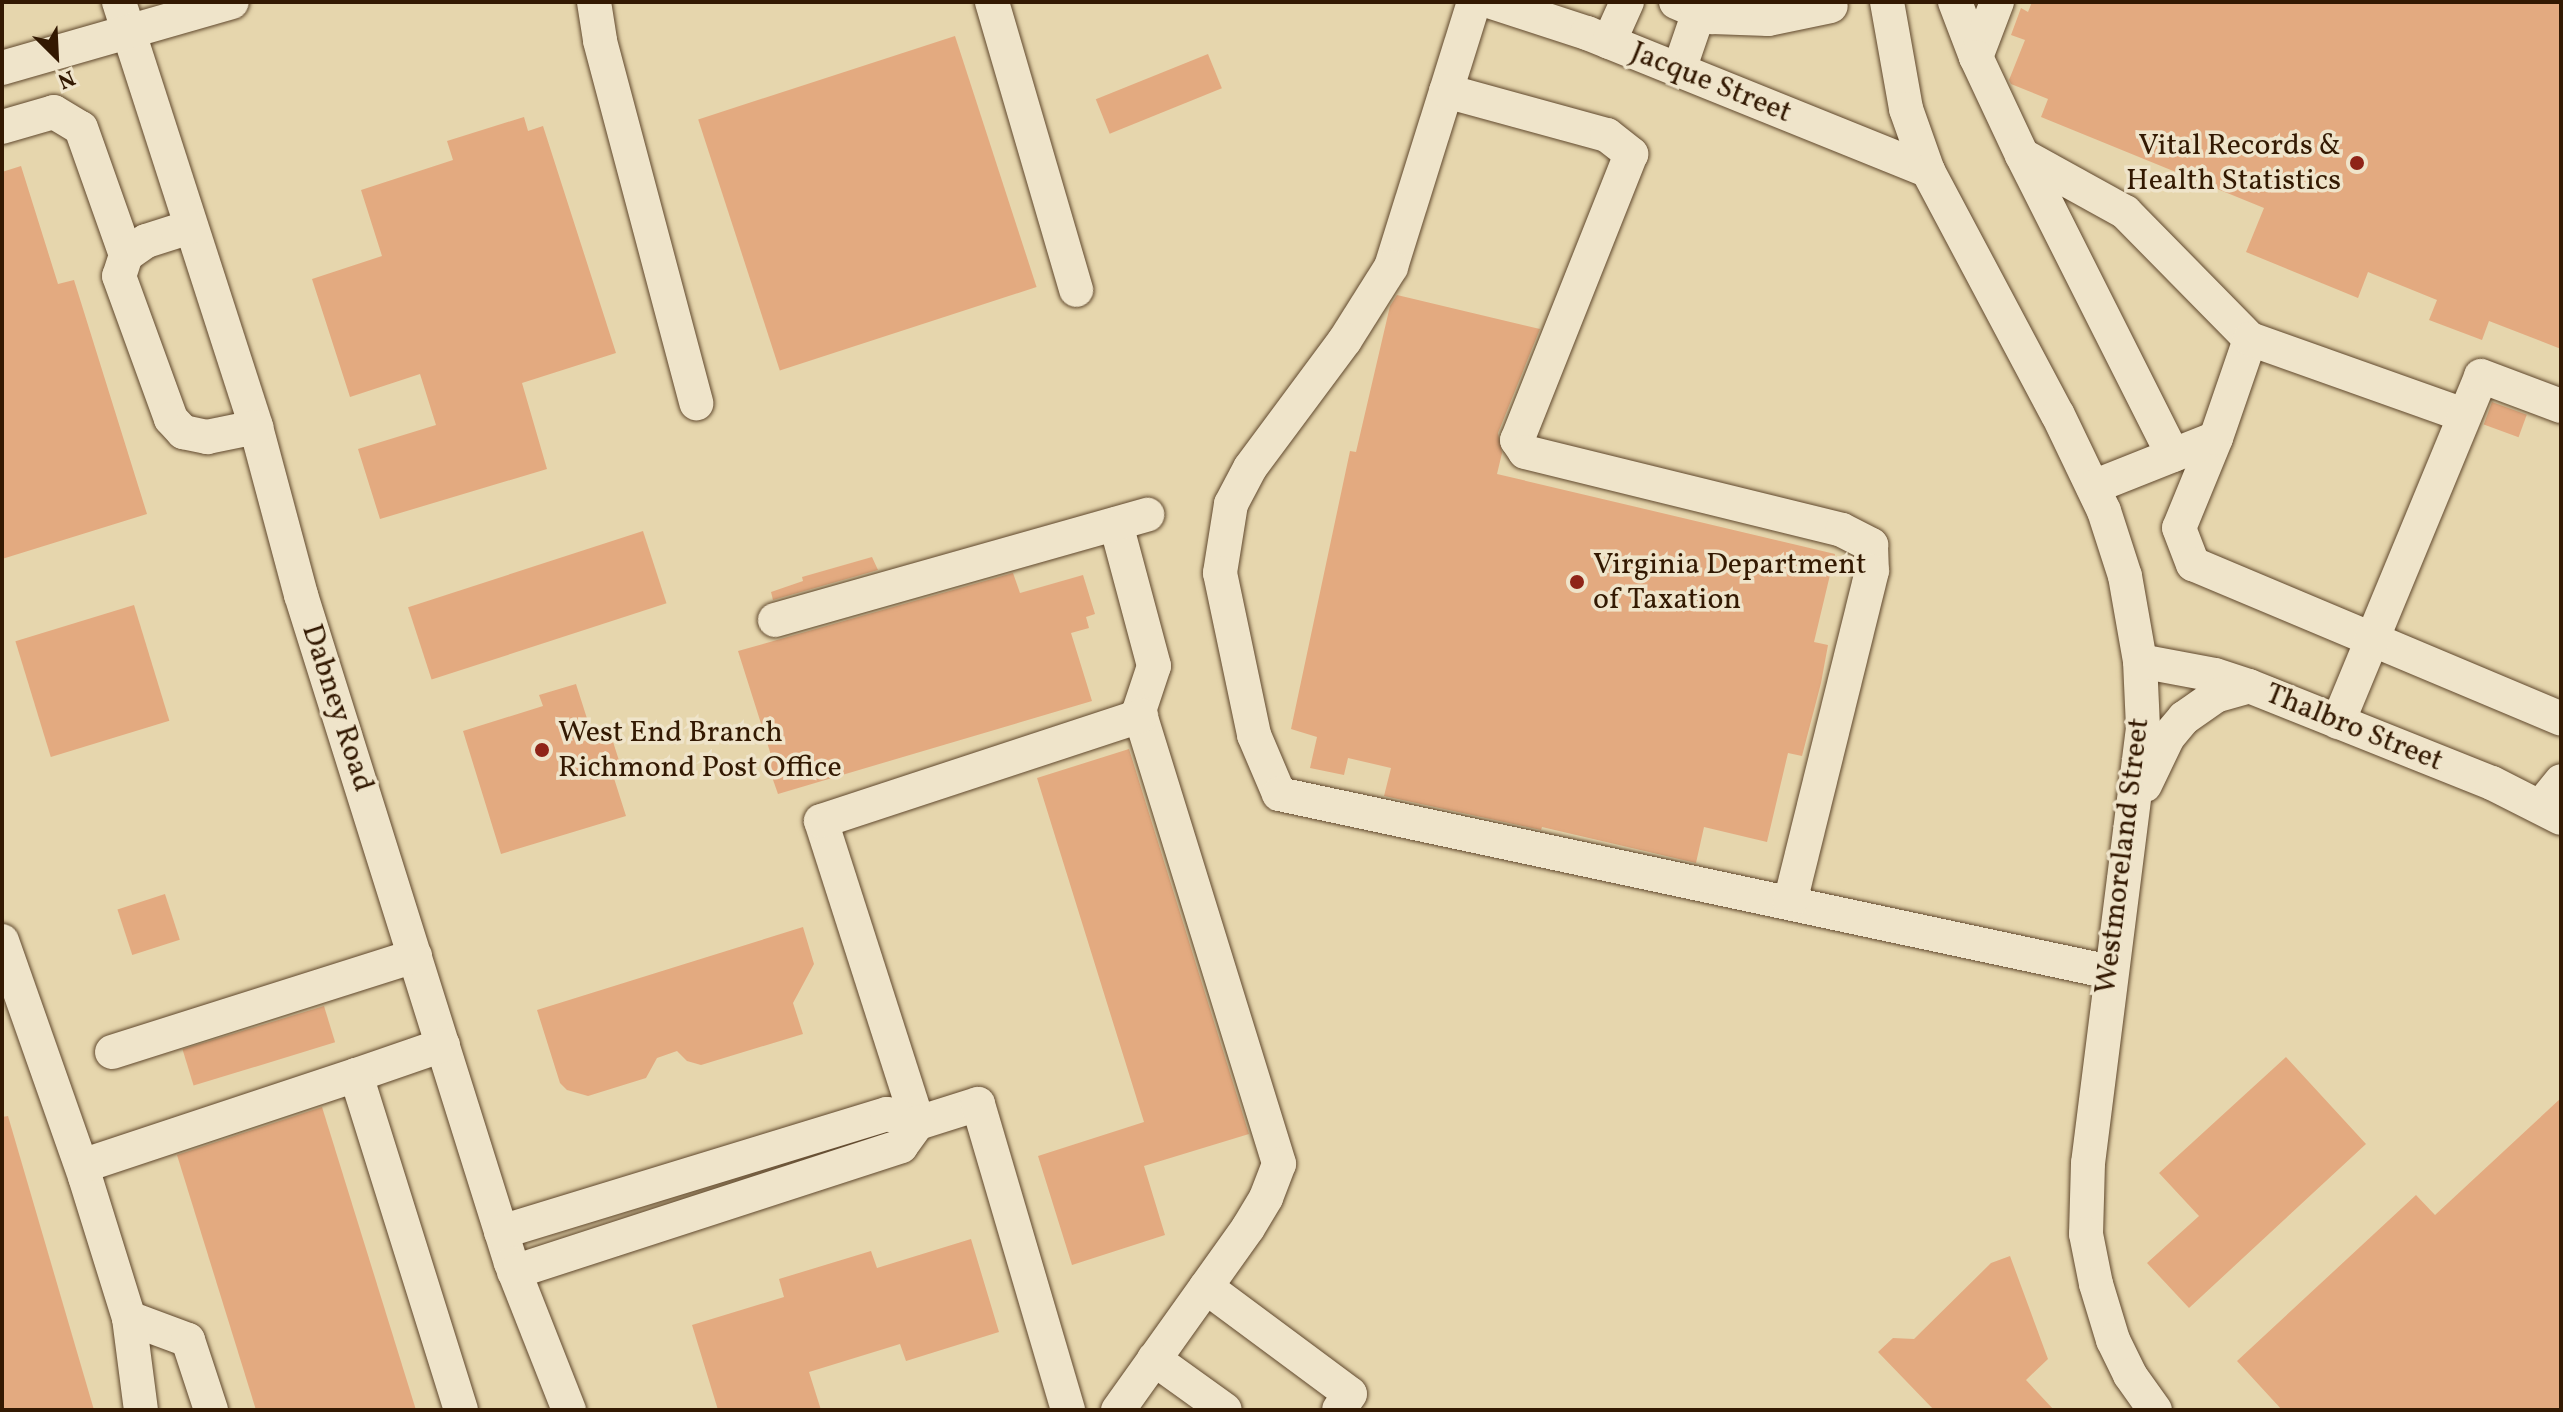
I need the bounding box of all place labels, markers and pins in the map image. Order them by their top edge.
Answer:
place label: Vital Records & Health Statistics [2126,128,2341,198]
marker: Vital Records & Health Statistics [2348,154,2366,172]
place label: Virginia Department of Taxation [1593,547,1866,618]
marker: Virginia Department of Taxation [1568,573,1586,591]
place label: West End Branch Richmond Post Office [558,715,842,786]
marker: West End Branch Richmond Post Office [533,741,551,759]

